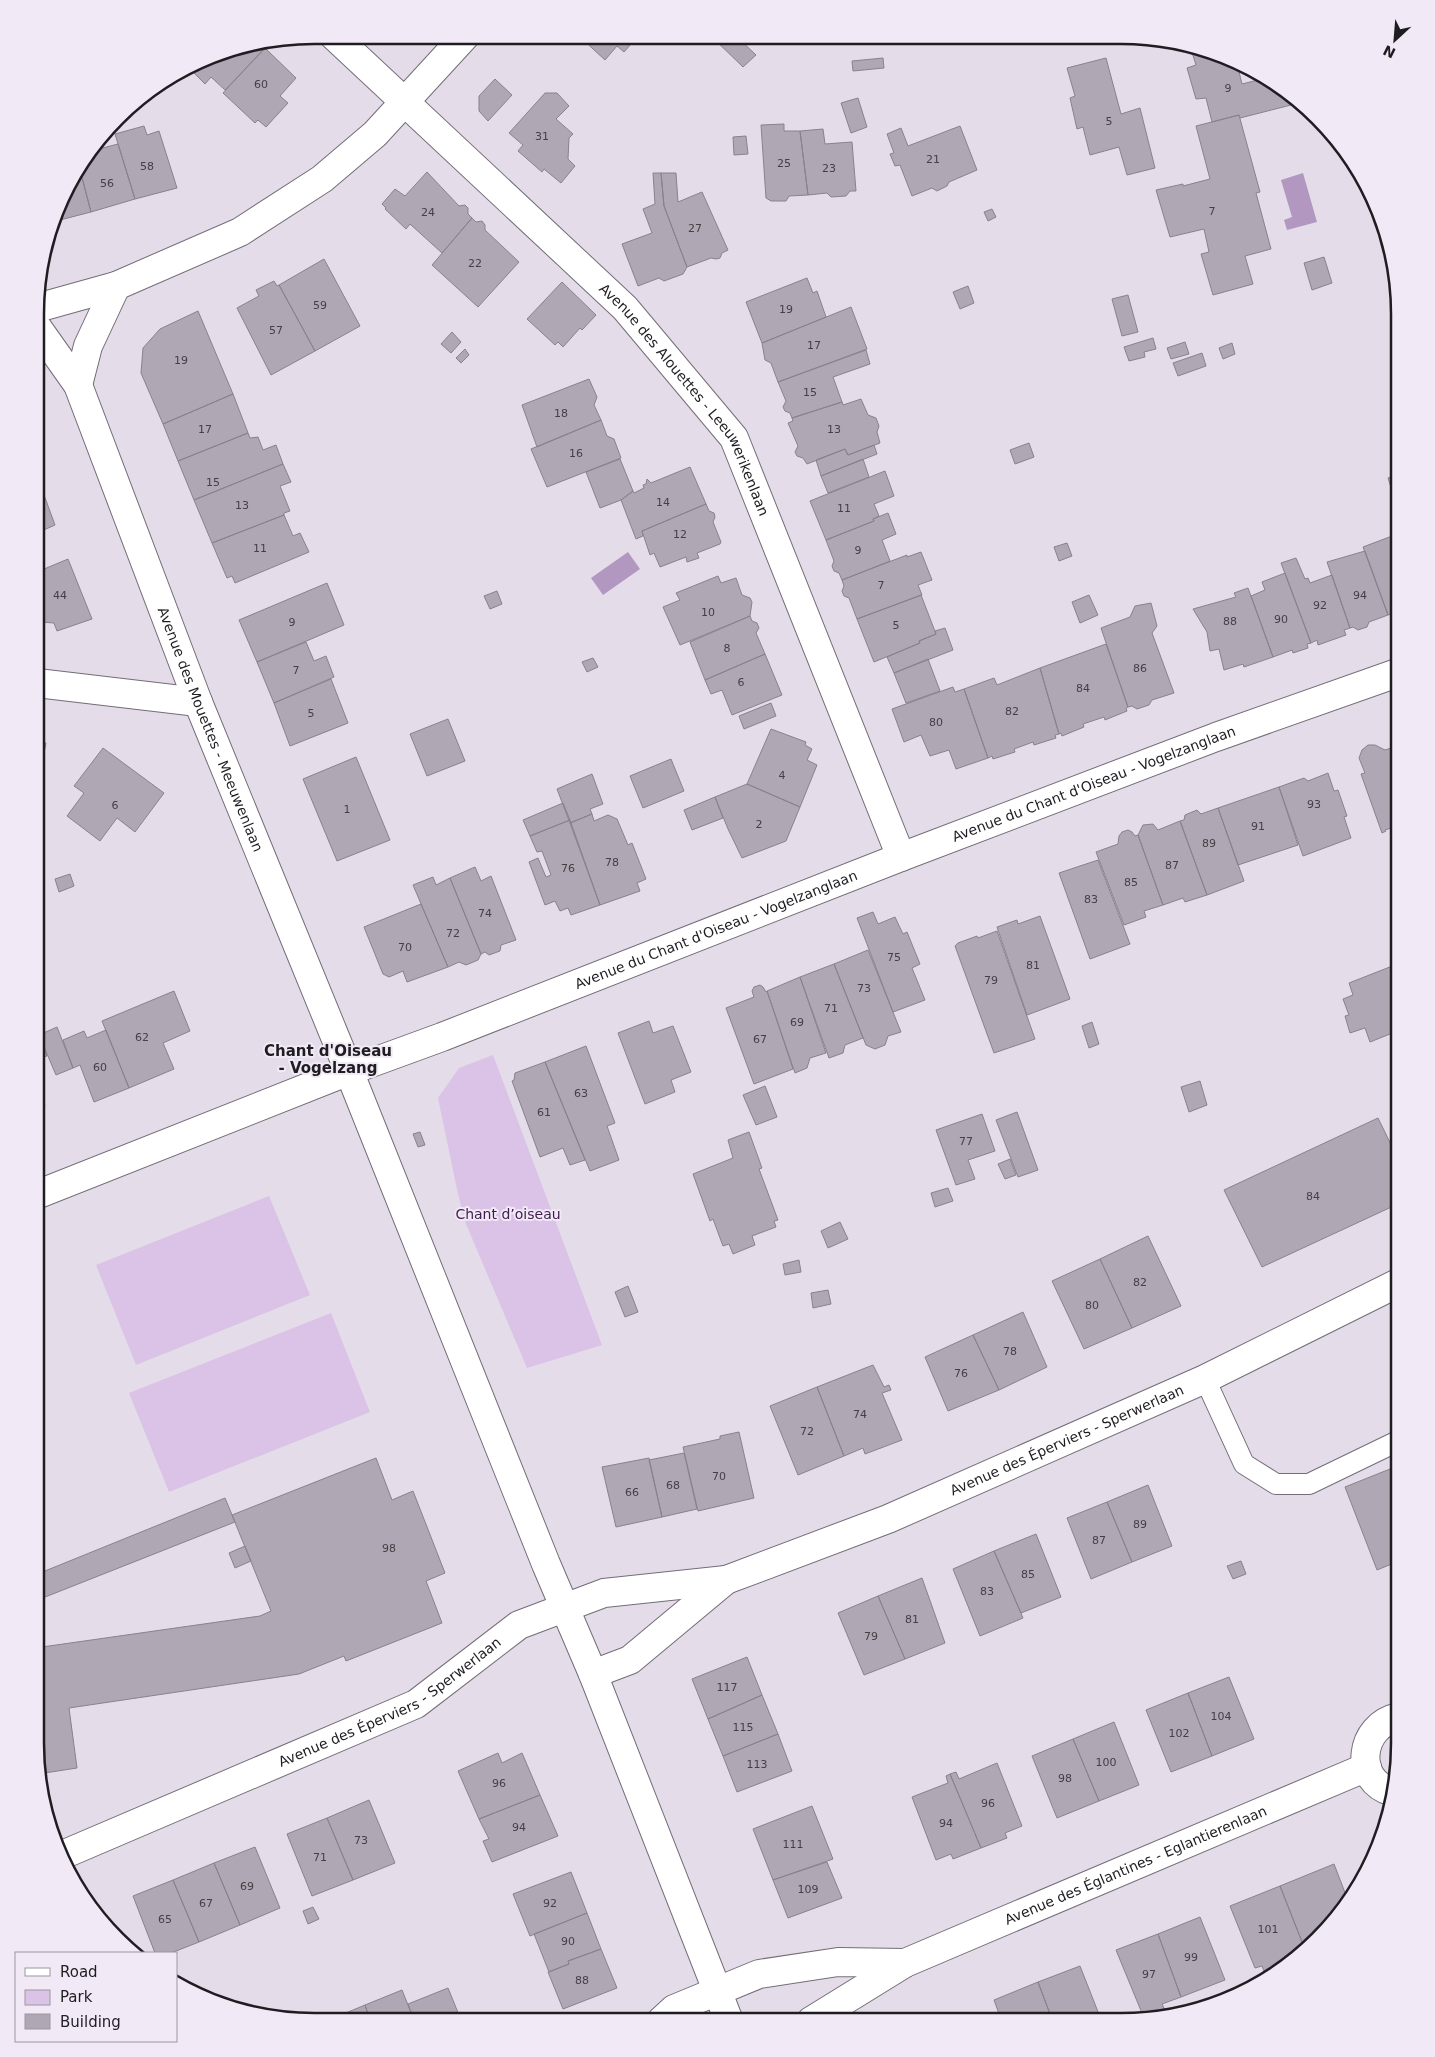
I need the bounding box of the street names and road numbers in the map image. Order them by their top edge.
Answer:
street label: Avenue des Alouettes - Leeuwerikenlaan [596,280,772,518]
street label: Avenue des Mouettes - Meeuwenlaan [155,605,266,854]
street label: Avenue du Chant d'Oiseau - Vogelzanglaan [950,723,1238,845]
street label: Avenue du Chant d'Oiseau - Vogelzanglaan [572,867,859,992]
street label: Avenue des Éperviers - Sperwerlaan [948,1381,1186,1499]
street label: Avenue des Éperviers - Sperwerlaan [276,1634,504,1770]
street label: Avenue des Églantines - Eglantierenlaan [1002,1803,1269,1928]

